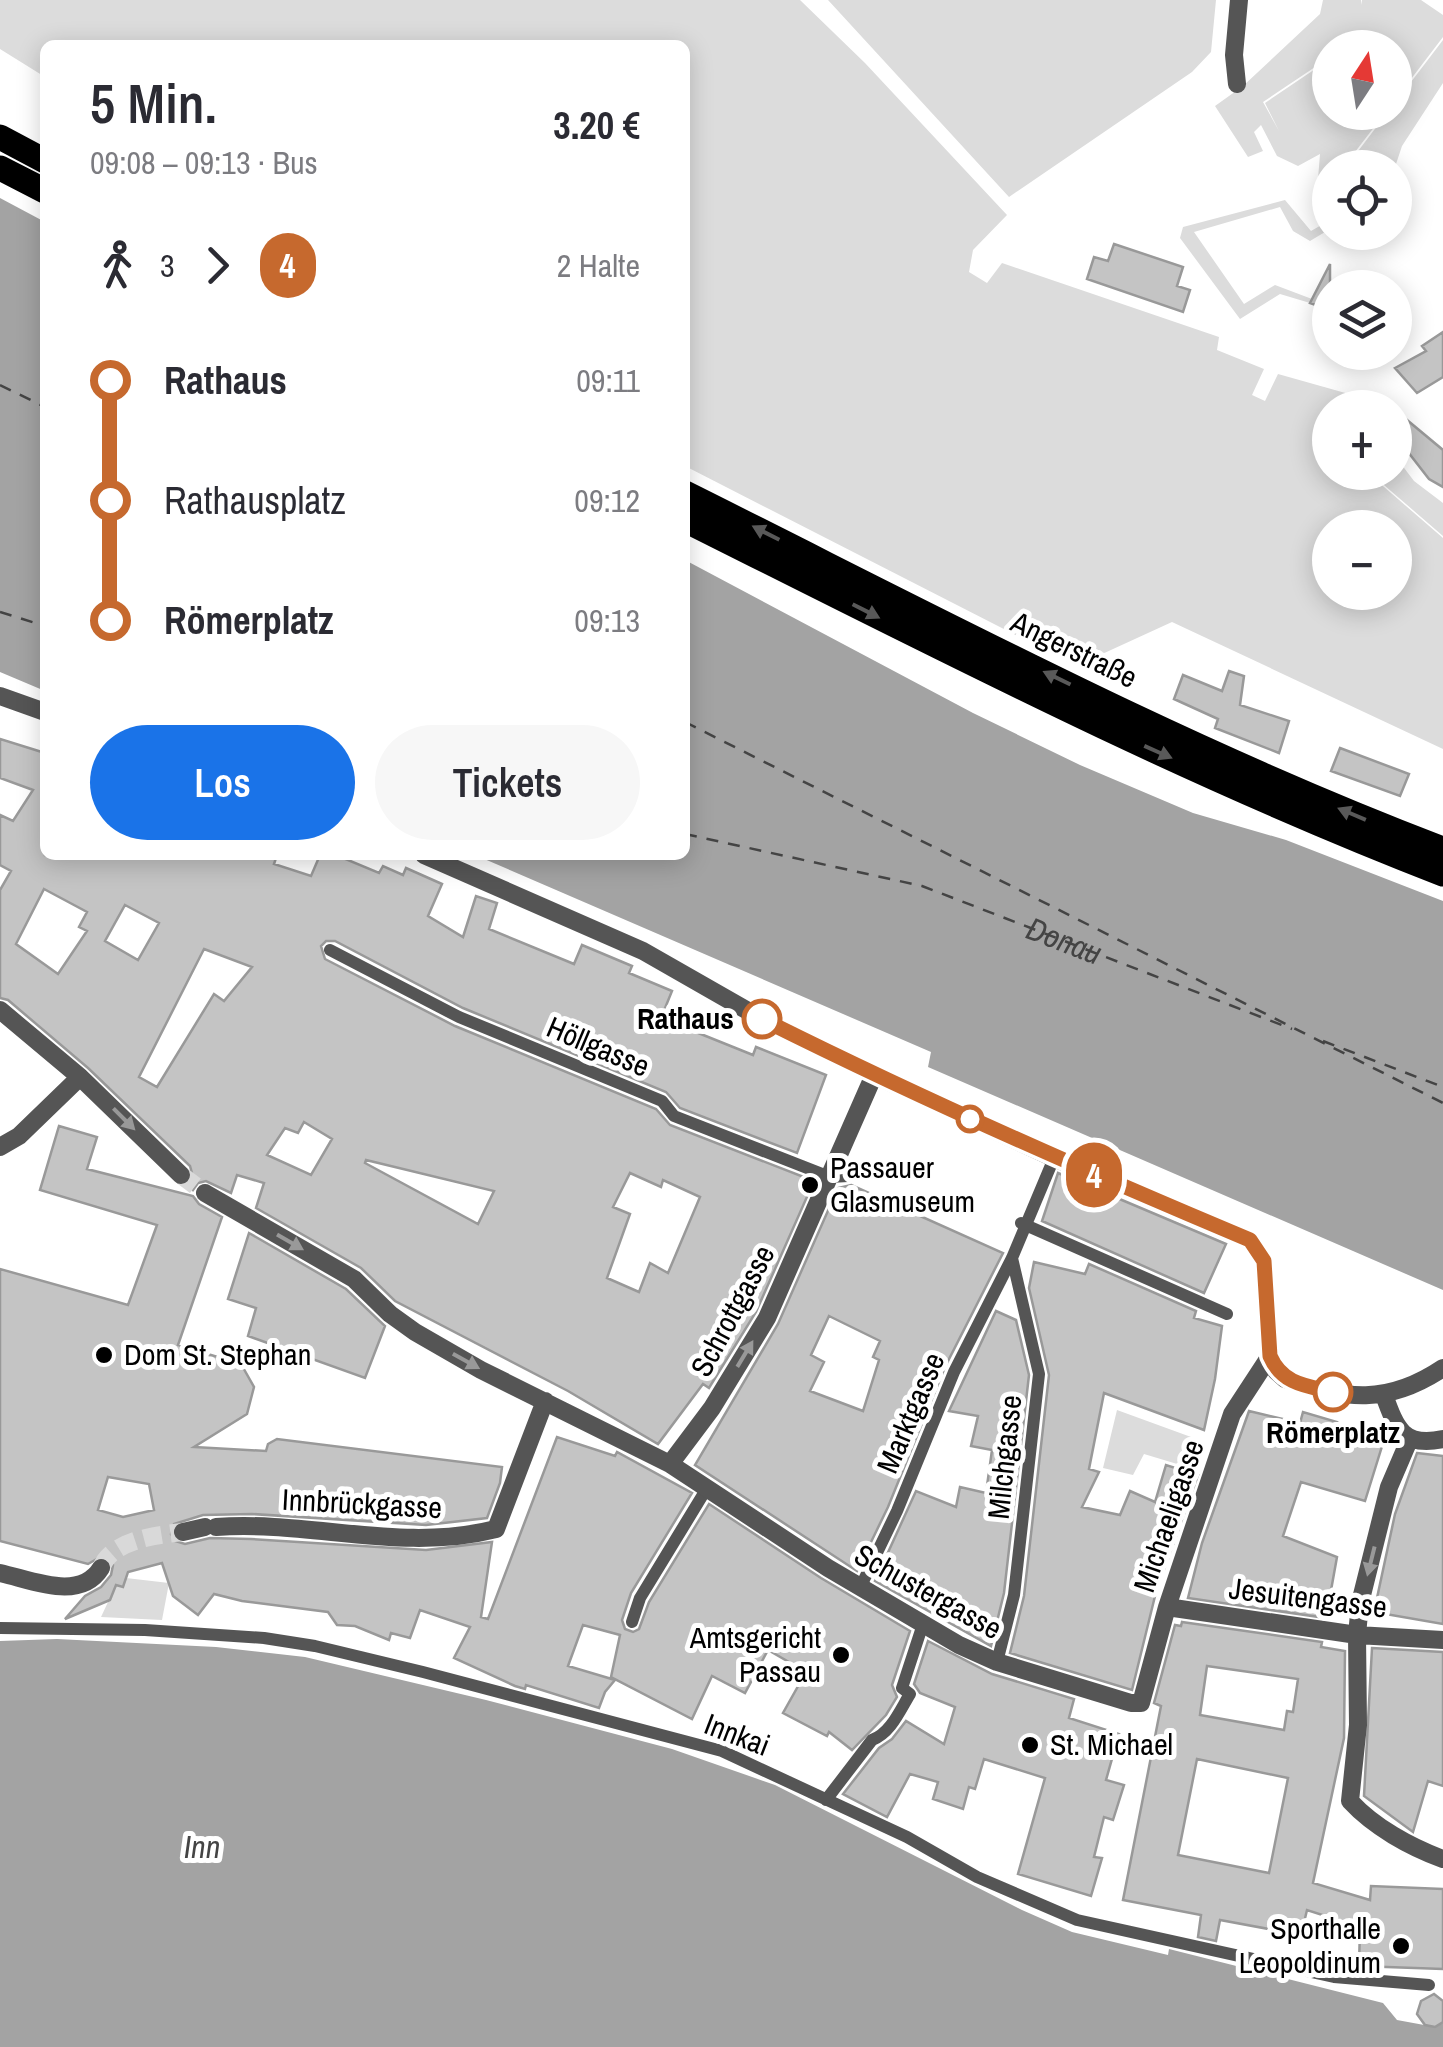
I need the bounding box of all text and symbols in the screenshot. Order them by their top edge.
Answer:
north arrow [1312,30,1412,130]
map controls [1312,30,1412,610]
text: 5 Min. [90,66,217,140]
text: 3.20 € [553,100,640,151]
text: 09:08 – 09:13 · Bus [90,141,318,184]
button: locate [1312,150,1412,250]
icon: walk [90,238,145,293]
icon: forward [190,238,245,293]
text: 4 [280,242,296,289]
text: 3 [160,244,175,287]
text: 2 Halte [557,244,640,287]
button: layers [1312,270,1412,370]
text: Rathaus [164,355,287,406]
text: 09:11 [576,359,640,402]
button: + [1312,390,1412,490]
text: Rathausplatz [164,475,346,526]
text: 09:12 [574,479,640,522]
button: − [1312,510,1412,610]
one-way arrow [751,525,780,542]
text: Römerplatz [164,595,334,646]
text: 09:13 [574,599,640,642]
street label: Angerstraße [1004,601,1144,697]
one-way arrow [852,602,881,619]
one-way arrow [1042,670,1071,687]
button: Los [90,725,355,840]
button: Tickets [375,725,640,840]
one-way arrow [1144,744,1173,761]
one-way arrow [1337,806,1367,822]
water label: Donau [1020,906,1108,974]
place label: Rathaus [637,998,734,1038]
marker: Rathaus [743,1000,781,1038]
street label: Höllgasse [541,1007,656,1086]
unlabelled marker [957,1106,983,1132]
one-way arrow [112,1107,135,1131]
line badge: 4 [1062,1142,1126,1208]
place label: Passauer Glasmuseum [830,1147,975,1221]
text: 4 [1086,1152,1102,1199]
marker: Passauer Glasmuseum [799,1174,821,1196]
one-way arrow [276,1233,304,1250]
street label: Schrottgasse [681,1238,783,1383]
place label: Dom St. Stephan [124,1334,311,1374]
one-way arrow [736,1340,753,1368]
marker: Dom St. Stephan [93,1344,115,1366]
street label: Marktgasse [867,1346,953,1479]
one-way arrow [451,1352,480,1369]
marker: Römerplatz [1314,1373,1352,1411]
street label: Milchgasse [978,1393,1030,1521]
place label: Römerplatz [1266,1412,1400,1452]
street label: Michaeligasse [1123,1434,1213,1597]
street label: Innbrückgasse [281,1479,443,1527]
street label: Schustergasse [848,1534,1009,1648]
one-way arrow [1362,1546,1378,1577]
street label: Jesuitengasse [1227,1567,1389,1627]
place label: Amtsgericht Passau [689,1617,821,1691]
marker: Amtsgericht Passau [830,1644,852,1666]
street label: Innkai [699,1703,776,1765]
place label: St. Michael [1050,1724,1173,1764]
marker: St. Michael [1019,1734,1041,1756]
water label: Inn [184,1825,220,1868]
place label: Sporthalle Leopoldinum [1239,1908,1381,1982]
marker: Sporthalle Leopoldinum [1390,1935,1412,1957]

